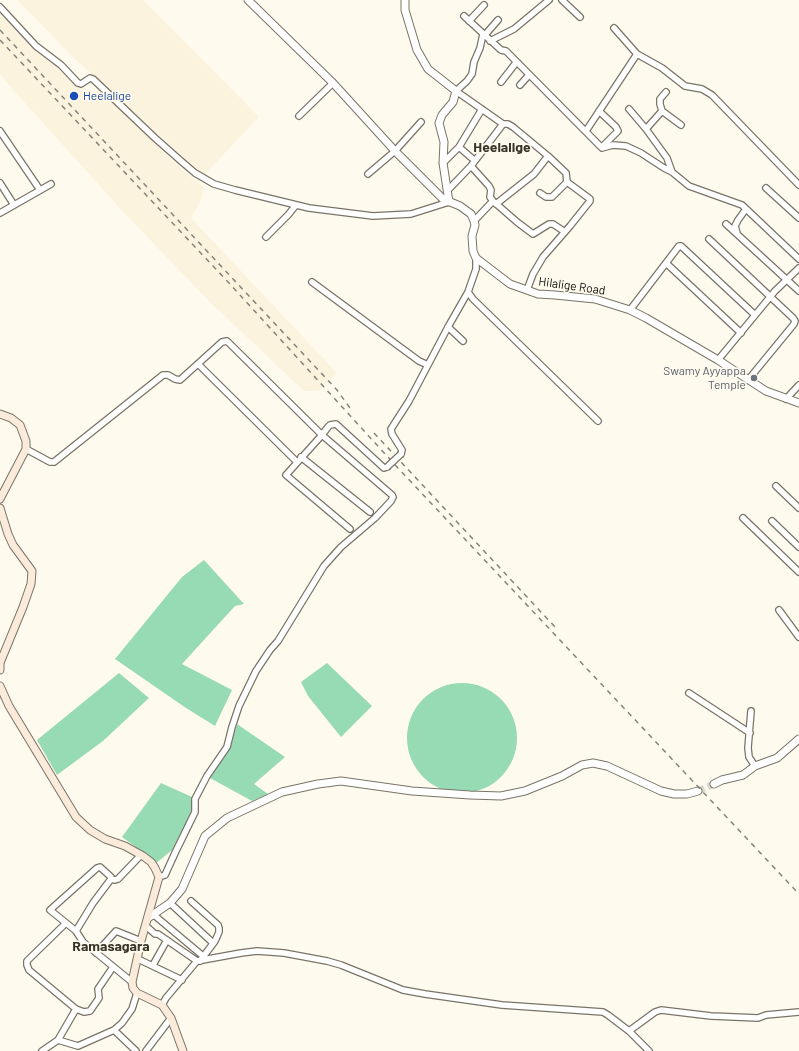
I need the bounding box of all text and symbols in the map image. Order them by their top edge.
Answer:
place label: Heelalige [83,89,131,103]
marker: Heelalige [68,90,80,102]
district label: Heelalige [473,139,531,155]
street label: Hilalige Road [538,274,606,298]
place label: Swamy Ayyappa Temple [663,364,746,392]
marker: Swamy Ayyappa Temple [749,373,759,383]
district label: Ramasagara [72,938,150,954]

